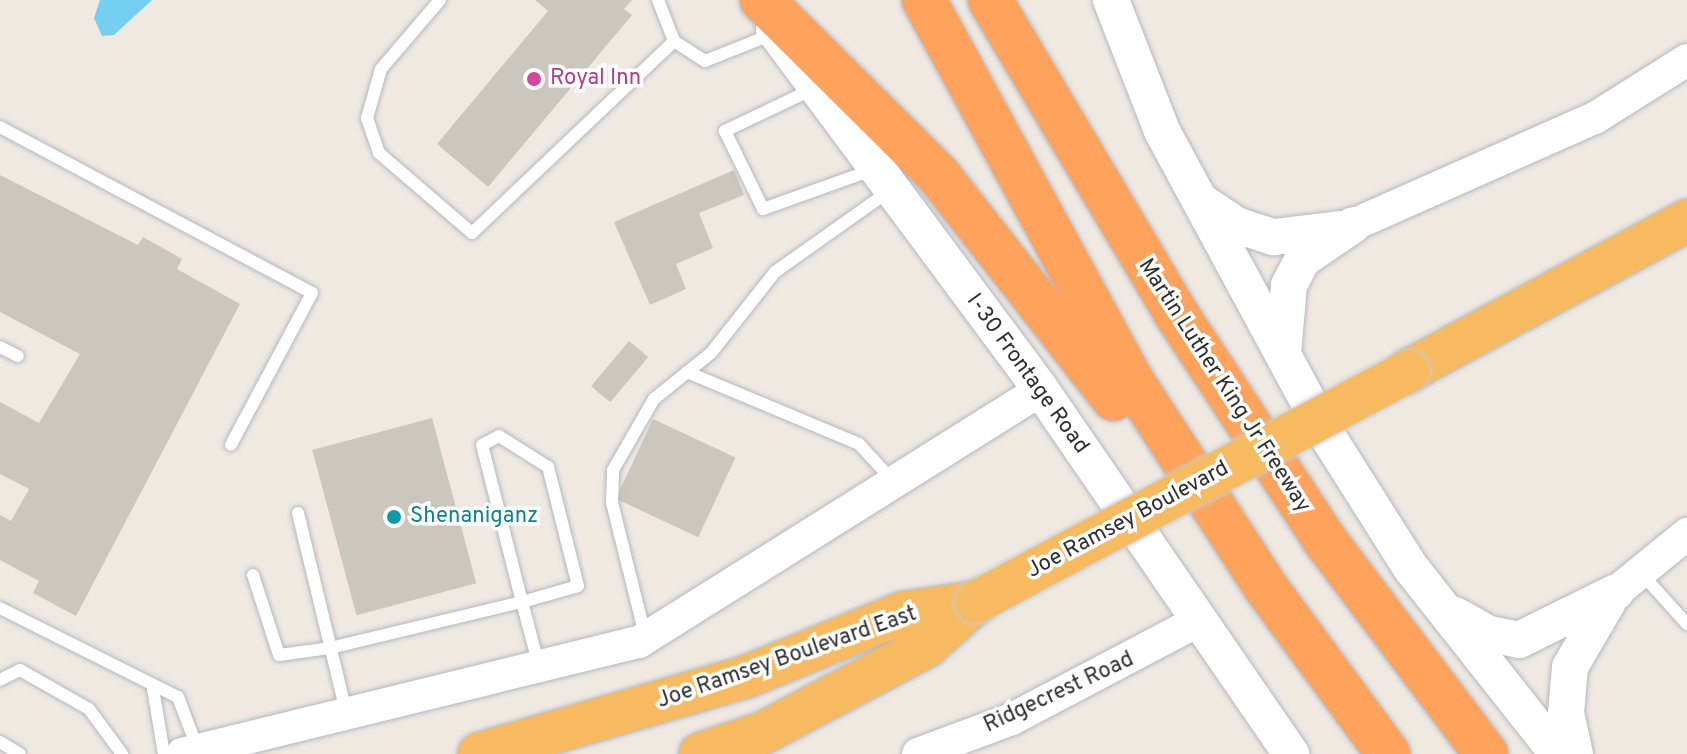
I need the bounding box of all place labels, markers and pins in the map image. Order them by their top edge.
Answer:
place label: Royal Inn [550,66,641,92]
marker: Royal Inn [525,70,543,88]
place label: Shenaniganz [410,504,538,530]
marker: Shenaniganz [385,508,403,526]

